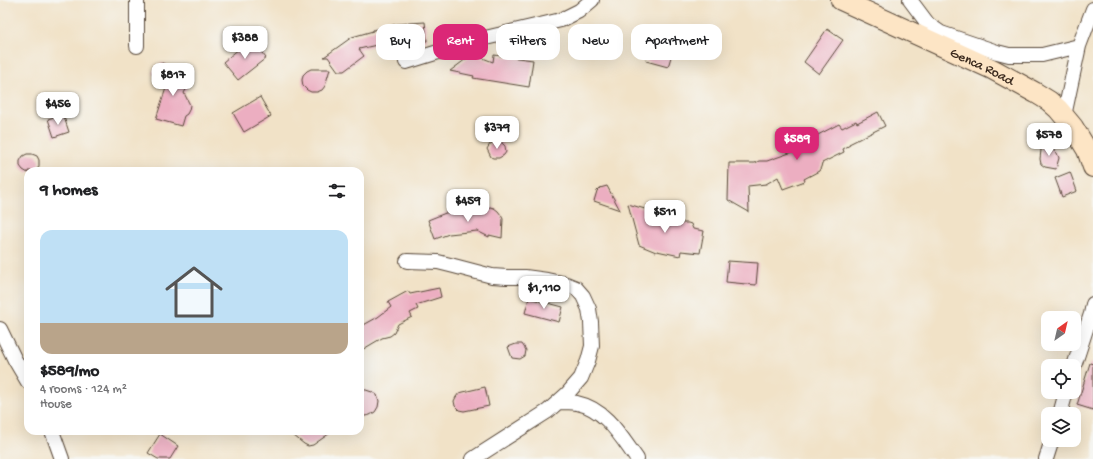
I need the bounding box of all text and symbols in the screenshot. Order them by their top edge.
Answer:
chip: Buy [376,24,425,60]
chip: Rent [433,24,488,60]
chip: Filters [496,24,560,60]
chip: New [568,24,623,60]
chip: Apartment [631,24,722,60]
pin: $388 [221,26,269,60]
text: $388 [232,31,258,46]
street label: Genca Road [947,45,1018,91]
pin: $817 [149,63,197,97]
text: $817 [161,68,185,83]
pin: $456 [34,92,82,126]
text: $456 [45,97,71,112]
pin: $379 [473,116,521,150]
text: $379 [484,121,510,136]
pin: $578 [1025,123,1073,157]
pin: $589 [773,127,821,161]
text: $578 [1036,128,1062,143]
text: $589 [784,132,810,147]
icon: filters [326,180,348,202]
text: 9 homes [40,181,98,201]
pin: $459 [444,189,492,223]
text: $459 [455,194,481,209]
pin: $511 [641,200,689,234]
text: $511 [653,205,677,220]
icon: home [158,256,230,328]
pin: $1,110 [511,276,577,310]
text: $1,110 [527,281,561,296]
north arrow [1041,311,1081,351]
map controls [1041,311,1081,447]
button: locate [1041,359,1081,399]
text: $589/mo [40,362,99,382]
text: 4 rooms · 124 m² [40,382,127,397]
text: House [40,397,72,412]
button: layers [1041,407,1081,447]

